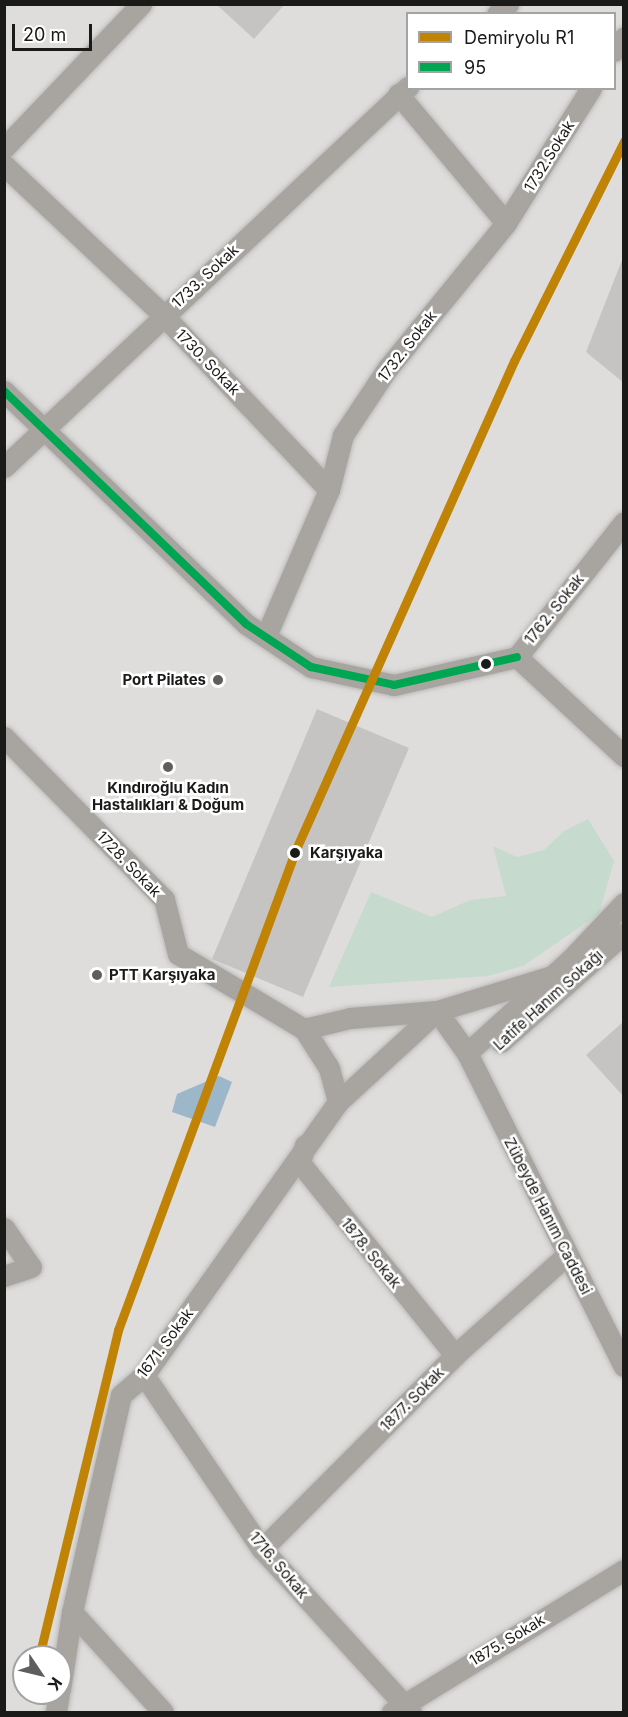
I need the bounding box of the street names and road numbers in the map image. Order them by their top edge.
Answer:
street label: 1732.Sokak [520,117,578,195]
street label: 1733. Sokak [168,241,242,311]
street label: 1732. Sokak [374,307,440,385]
street label: 1730. Sokak [172,325,244,399]
street label: 1762. Sokak [520,570,588,648]
street label: 1728. Sokak [93,827,165,901]
street label: Latife Hanım Sokağı [490,946,606,1054]
street label: Zübeyde Hanım Caddesi [501,1135,595,1297]
street label: 1878. Sokak [337,1214,405,1292]
street label: 1671. Sokak [133,1305,197,1381]
street label: 1877. Sokak [376,1363,448,1435]
street label: 1716. Sokak [246,1528,312,1602]
street label: 1875. Sokak [466,1611,548,1669]

